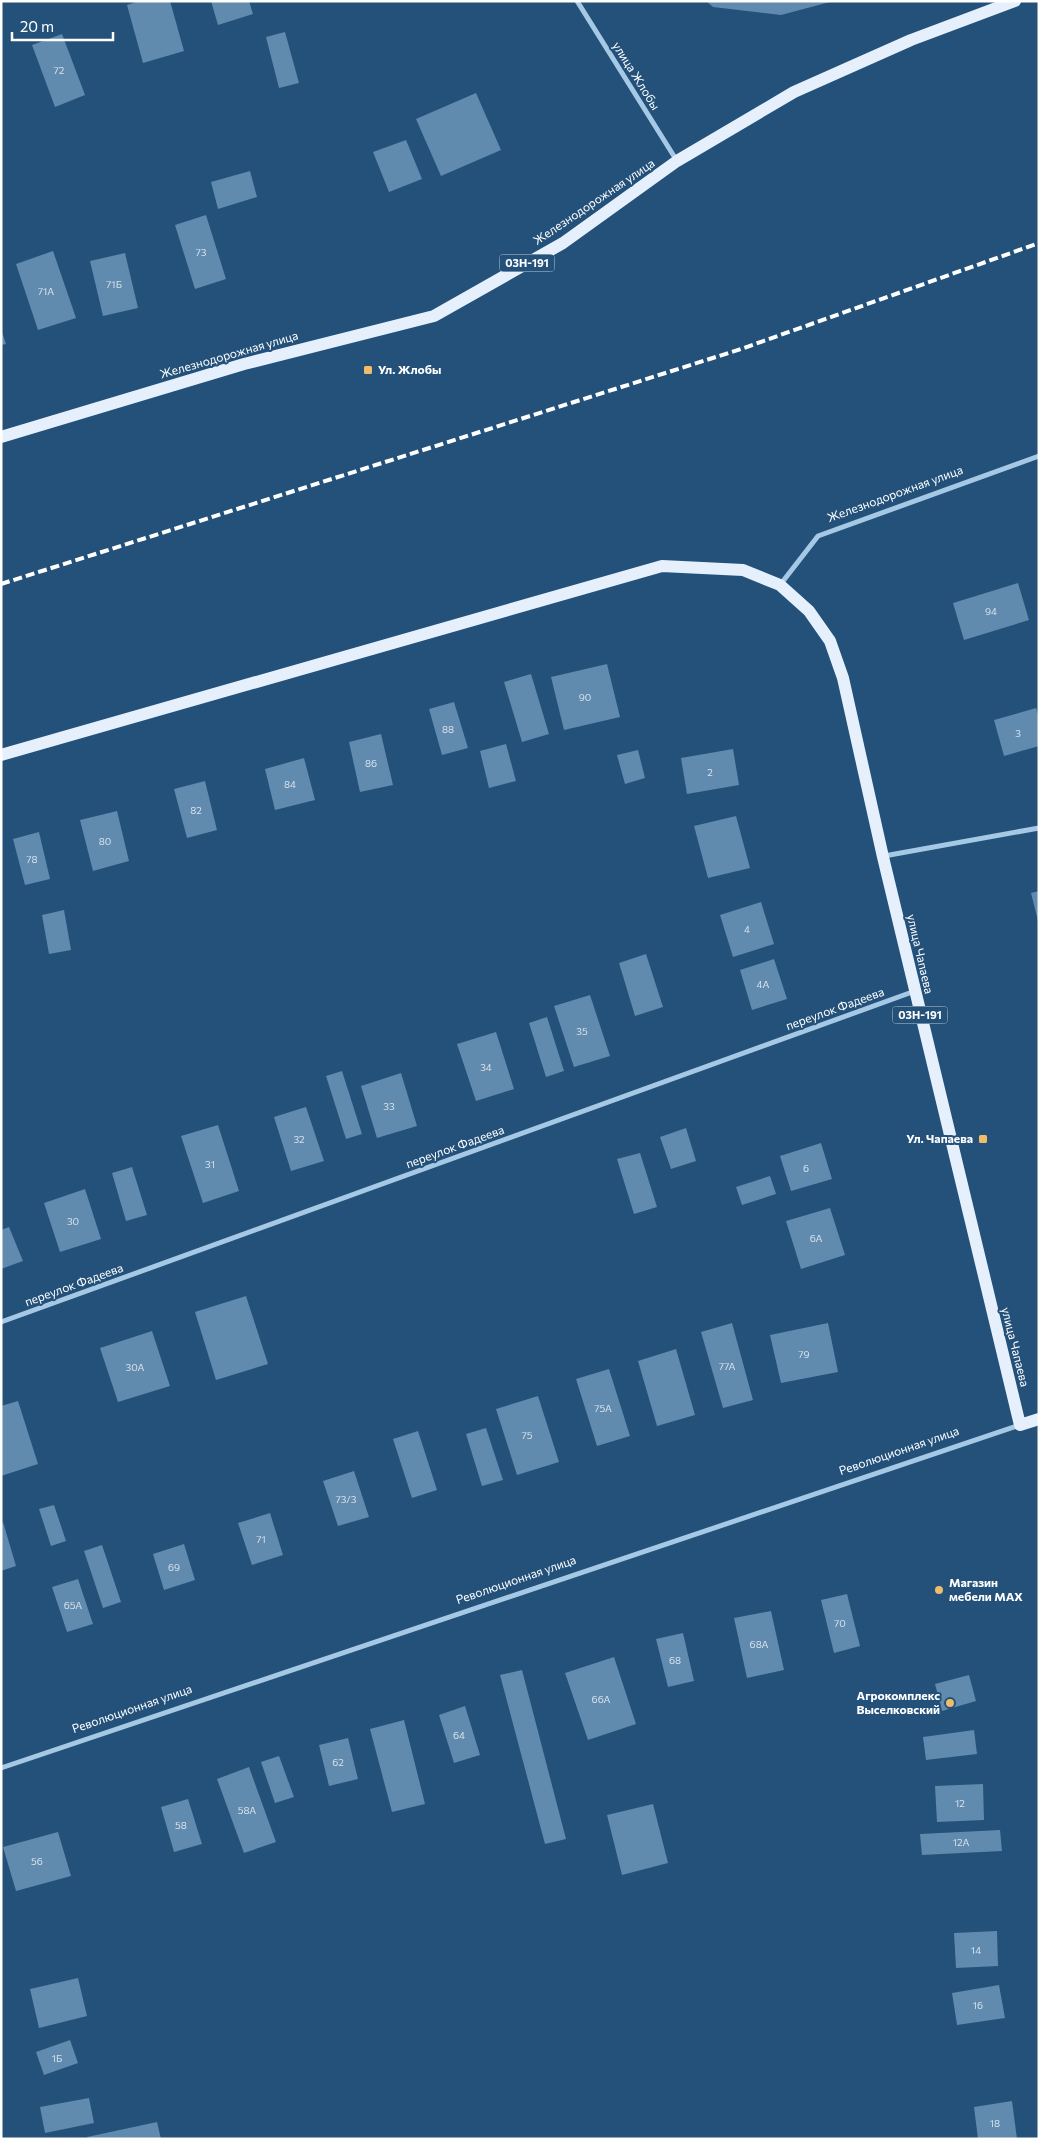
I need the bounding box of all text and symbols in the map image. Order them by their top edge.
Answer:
scale bar [12,10,114,42]
text: 20 m [20,17,54,35]
street label: улица Жлобы [610,39,663,112]
house number: 72 [54,64,65,76]
street label: Железнодорожная улица [530,155,657,247]
house number: 73 [196,246,207,258]
road number: 03Н-191 [500,254,554,272]
house number: 71Б [106,278,122,290]
house number: 71А [38,285,54,297]
street label: Железнодорожная улица [158,328,300,381]
place label: Ул. Жлобы [378,362,441,376]
marker: Ул. Жлобы [362,364,374,376]
street label: Железнодорожная улица [825,462,964,524]
house number: 94 [985,605,997,617]
house number: 90 [579,691,591,703]
house number: 88 [442,723,454,735]
house number: 3 [1015,727,1021,739]
house number: 86 [365,757,377,769]
house number: 2 [707,766,713,778]
house number: 84 [284,778,296,790]
house number: 82 [190,804,202,816]
house number: 80 [99,835,111,847]
house number: 78 [26,853,38,865]
street label: улица Чапаева [905,913,937,995]
house number: 4 [744,923,750,935]
house number: 4А [757,978,770,990]
street label: переулок Фадеева [784,984,886,1032]
road number: 03Н-191 [892,1006,948,1024]
house number: 35 [576,1025,588,1037]
house number: 34 [480,1061,492,1073]
house number: 33 [383,1100,395,1112]
street label: переулок Фадеева [404,1122,506,1170]
place label: Ул. Чапаева [906,1131,973,1145]
house number: 32 [293,1133,305,1145]
marker: Ул. Чапаева [977,1133,989,1145]
house number: 31 [205,1158,215,1170]
house number: 6 [803,1162,809,1174]
house number: 30 [67,1215,79,1227]
house number: 6А [810,1232,822,1244]
street label: переулок Фадеева [23,1260,125,1308]
street label: улица Чапаева [999,1306,1033,1388]
house number: 79 [798,1348,810,1360]
house number: 77А [719,1360,735,1372]
house number: 30А [126,1361,145,1373]
house number: 75А [594,1402,612,1414]
street label: Революционная улица [837,1423,961,1477]
house number: 75 [522,1429,533,1441]
house number: 73/3 [336,1493,357,1505]
house number: 71 [256,1533,266,1545]
street label: Революционная улица [454,1552,578,1606]
house number: 69 [168,1561,180,1573]
place label: Магазин мебели MAX [949,1575,1023,1603]
marker: Магазин мебели MAX [933,1584,945,1596]
house number: 65А [64,1599,82,1611]
house number: 70 [834,1617,846,1629]
house number: 68А [750,1638,768,1650]
house number: 68 [669,1654,681,1666]
street label: Революционная улица [70,1681,194,1735]
place label: Агрокомплекс Выселковский [856,1688,940,1716]
house number: 66А [592,1693,610,1705]
marker: Агрокомплекс Выселковский [944,1697,956,1709]
house number: 64 [453,1729,465,1741]
house number: 62 [332,1756,344,1768]
house number: 12 [955,1797,965,1809]
house number: 58А [238,1804,256,1816]
house number: 58 [175,1819,187,1831]
house number: 12А [953,1836,969,1848]
house number: 56 [31,1855,43,1867]
house number: 14 [971,1944,981,1956]
house number: 16 [973,1999,983,2011]
house number: 1Б [52,2052,62,2064]
house number: 18 [990,2117,1000,2129]

